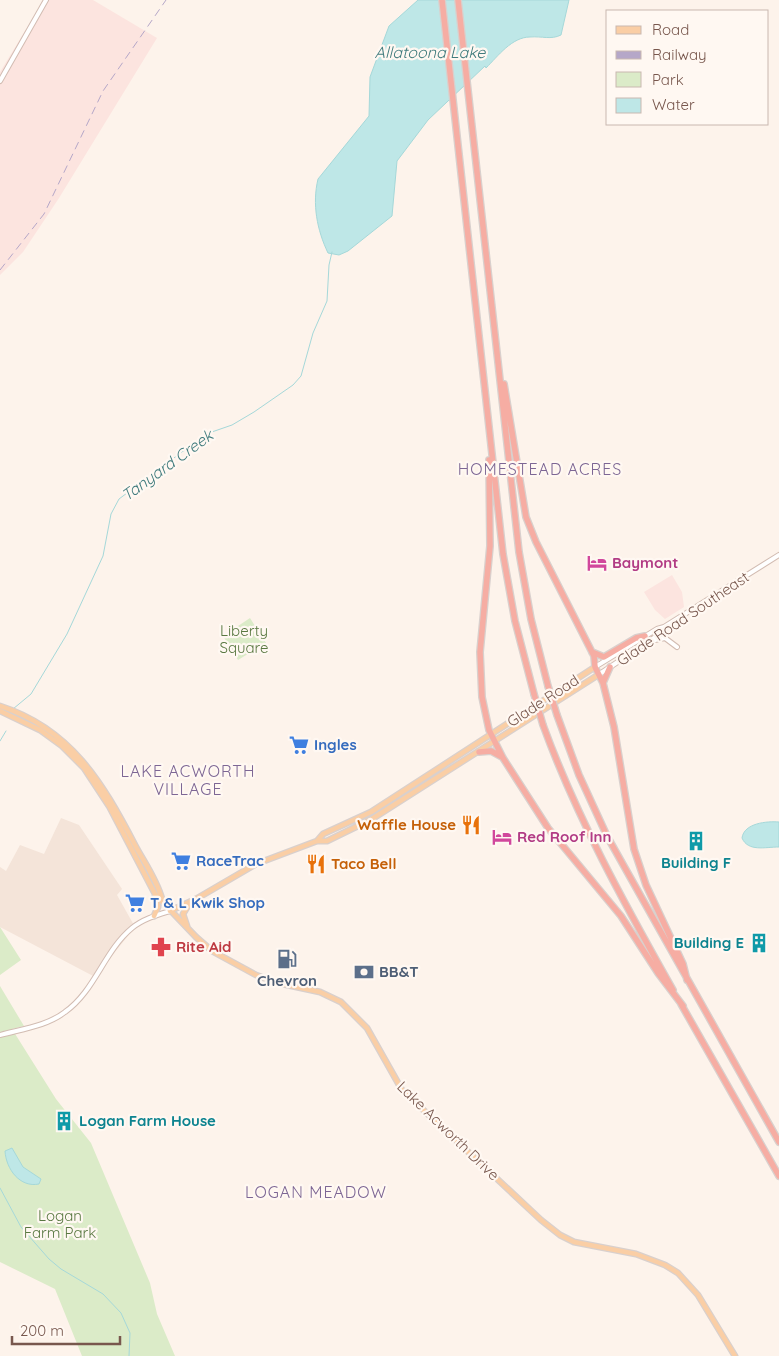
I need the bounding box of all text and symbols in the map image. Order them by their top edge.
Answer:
legend [606,10,769,125]
text: Road [652,20,689,39]
water label: Allatoona Lake [375,42,486,62]
text: Railway [652,45,707,64]
text: Park [652,70,684,89]
text: Water [652,95,695,114]
water label: Tanyard Creek [117,424,218,505]
district label: HOMESTEAD ACRES [458,459,622,479]
hotel icon: Baymont [586,552,608,574]
place label: Baymont [612,553,678,572]
street label: Glade Road Southeast [613,567,752,670]
park label: Liberty Square [219,621,269,657]
street label: Glade Road [503,670,582,731]
supermarket icon: Ingles [288,734,310,756]
place label: Ingles [314,735,357,754]
district label: LAKE ACWORTH VILLAGE [120,761,256,799]
restaurant icon: Waffle House [460,814,482,836]
place label: Waffle House [357,815,456,834]
hotel icon: Red Roof Inn [491,826,513,848]
place label: Red Roof Inn [517,827,611,846]
building icon: Building F [685,830,707,852]
supermarket icon: RaceTrac [170,850,192,872]
place label: RaceTrac [196,851,264,870]
restaurant icon: Taco Bell [305,853,327,875]
place label: Building F [661,853,731,872]
place label: Taco Bell [331,854,396,873]
supermarket icon: T & L Kwik Shop [124,892,146,914]
place label: T & L Kwik Shop [150,893,265,912]
building icon: Building E [748,932,770,954]
place label: Building E [674,933,744,952]
pharmacy icon: Rite Aid [150,936,172,958]
place label: Rite Aid [176,937,232,956]
fuel station icon: Chevron [276,948,298,970]
bank icon: BB&T [353,961,375,983]
place label: BB&T [379,962,419,981]
place label: Chevron [257,971,317,990]
street label: Lake Acworth Drive [393,1077,503,1184]
building icon: Logan Farm House [53,1110,75,1132]
place label: Logan Farm House [79,1111,216,1130]
district label: LOGAN MEADOW [245,1182,387,1202]
park label: Logan Farm Park [24,1206,96,1242]
scale bar [12,1314,120,1346]
text: 200 m [20,1321,64,1340]

